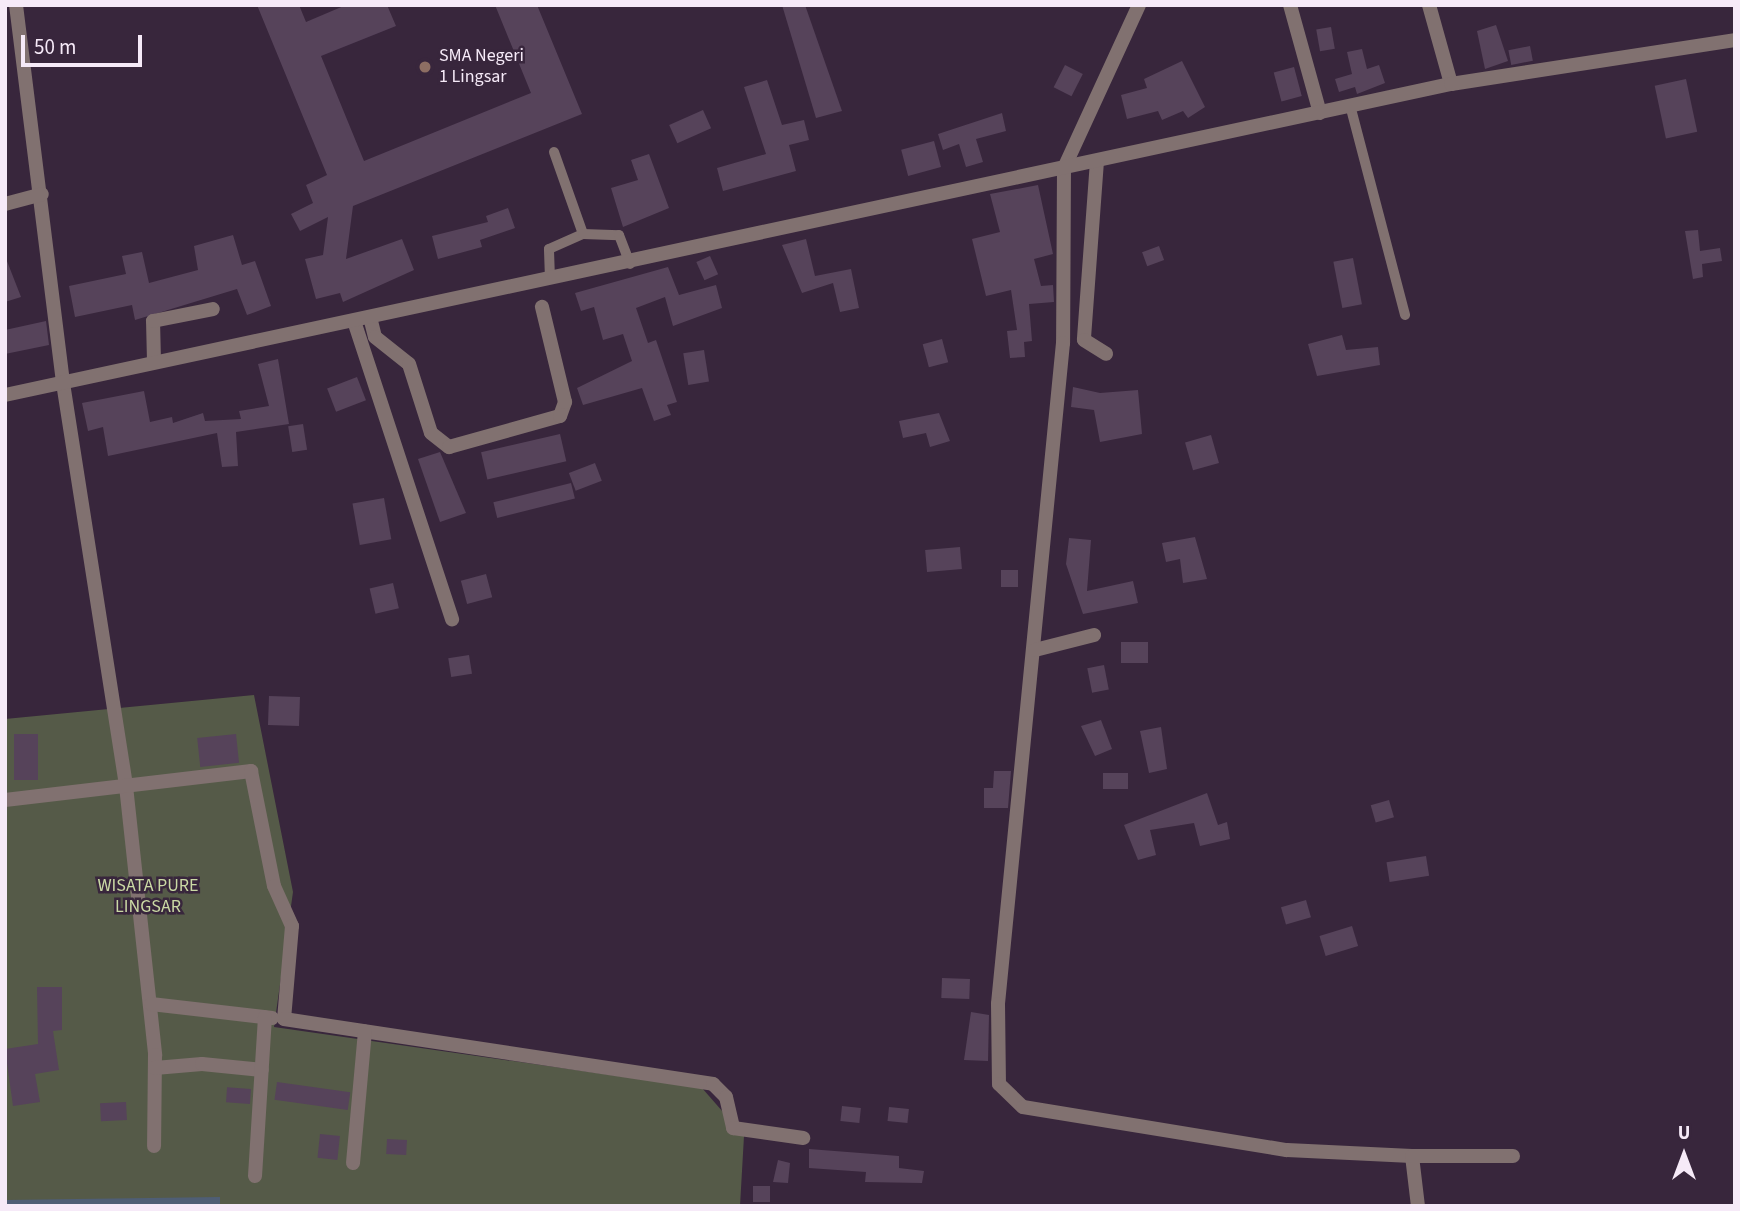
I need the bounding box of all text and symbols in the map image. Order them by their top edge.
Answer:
scale bar [24,21,145,65]
text: 50 m [34,32,76,62]
place label: SMA Negeri 1 Lingsar [439,46,524,88]
marker: SMA Negeri 1 Lingsar [417,59,433,75]
park label: WISATA PURE LINGSAR [97,876,199,918]
north arrow [1649,1120,1719,1190]
text: U [1678,1120,1690,1147]

